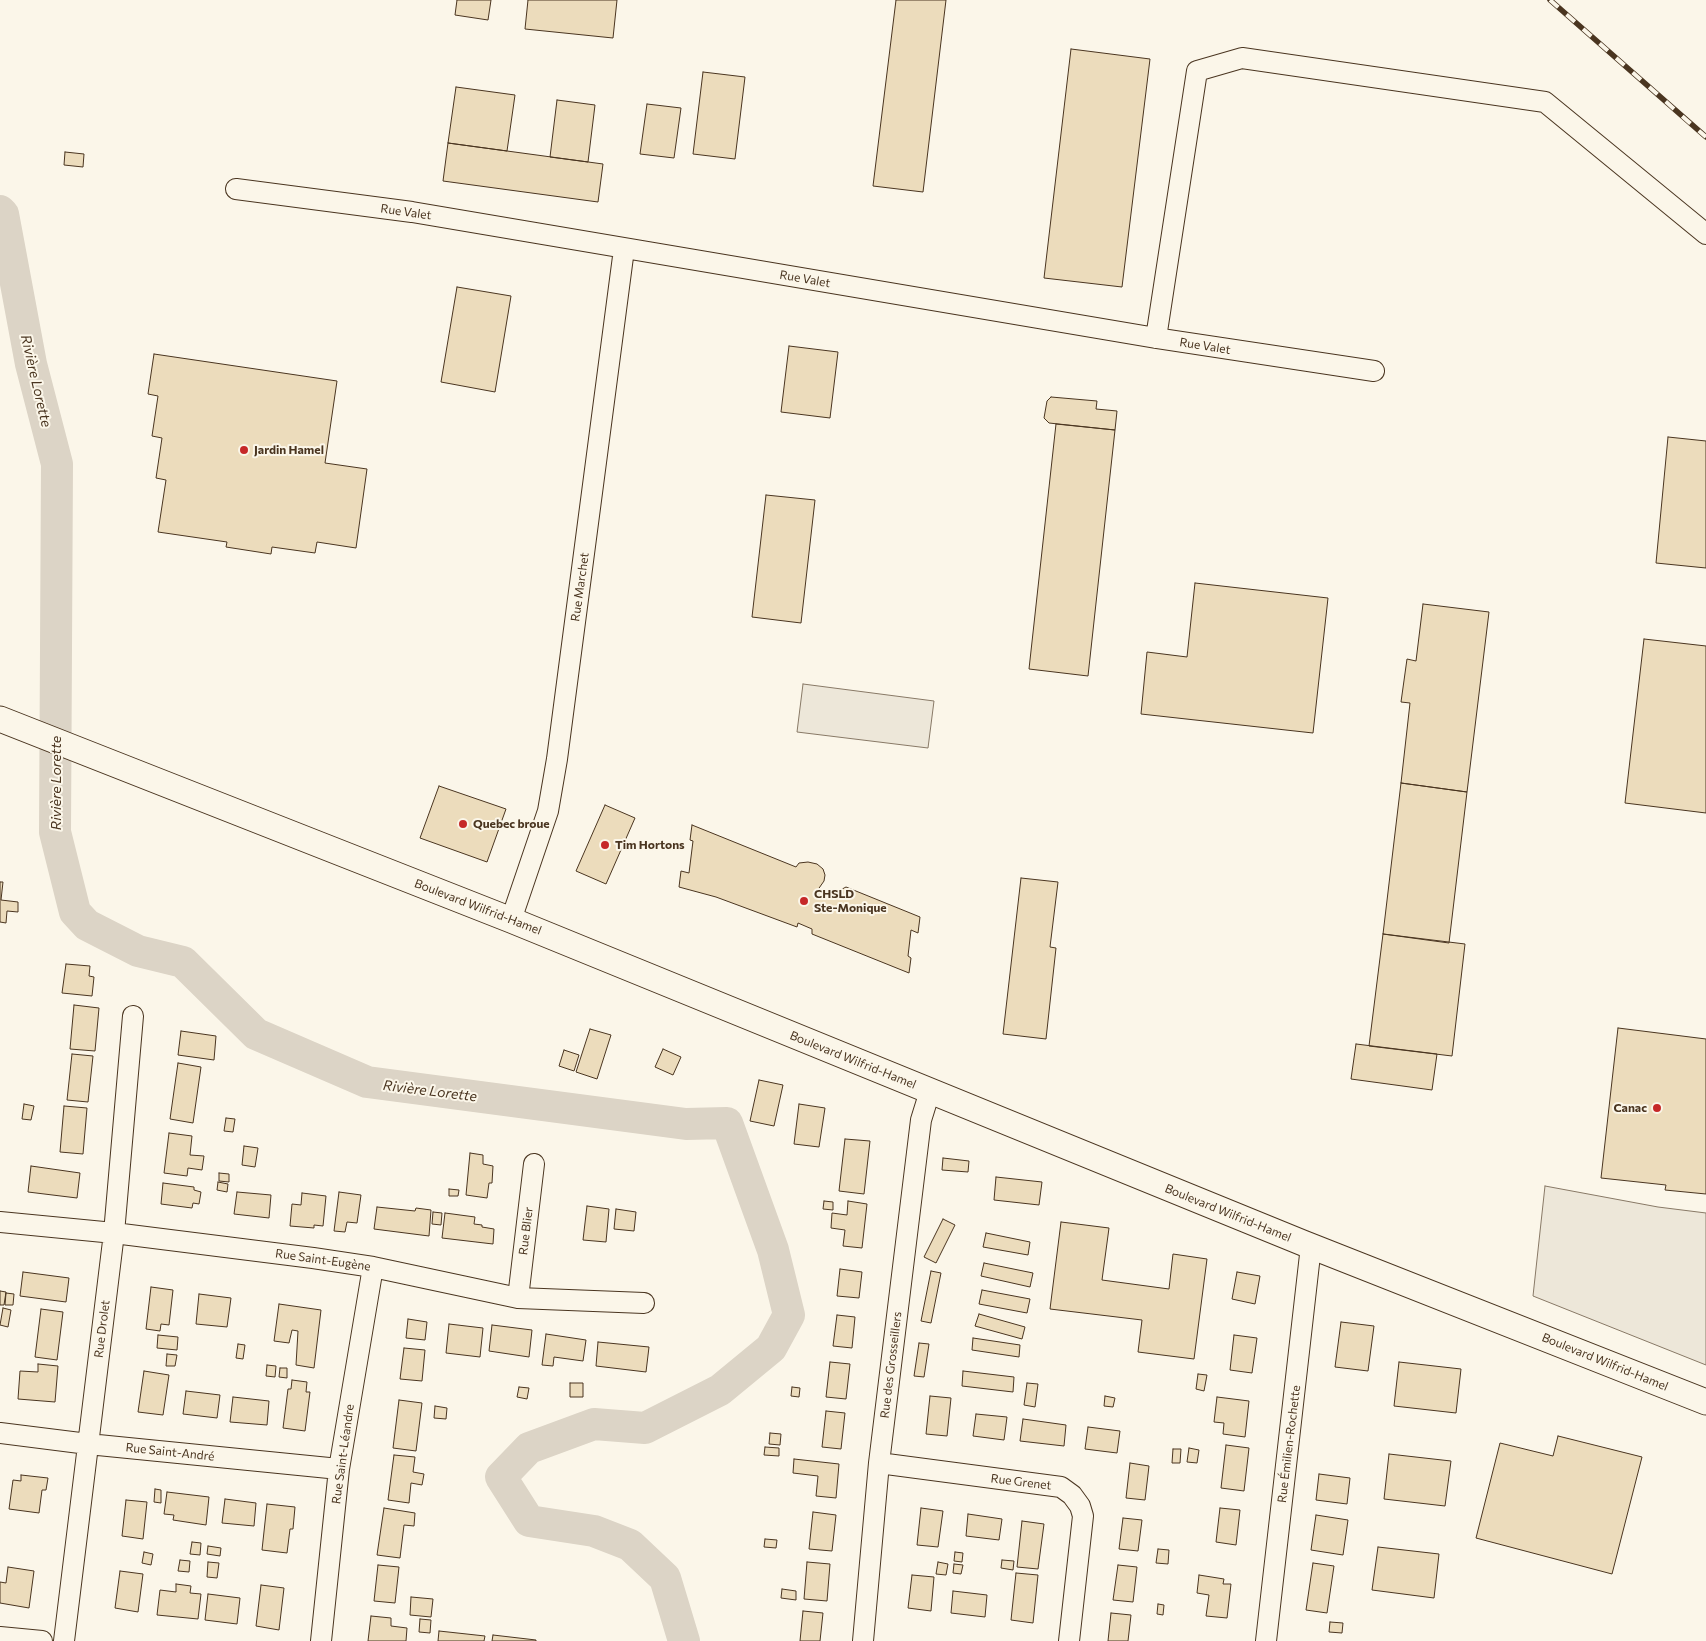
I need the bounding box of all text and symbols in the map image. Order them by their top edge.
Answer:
street label: Rue Valet [380,201,432,223]
street label: Rue Valet [778,267,832,291]
water label: Rivière Lorette [17,333,55,429]
street label: Rue Valet [1178,335,1232,357]
place label: Jardin Hamel [254,443,324,457]
marker: Jardin Hamel [238,444,250,456]
street label: Rue Marchet [568,552,592,622]
water label: Rivière Lorette [48,736,64,830]
place label: Quebec broue [473,817,550,831]
marker: Quebec broue [457,818,469,830]
place label: Tim Hortons [615,838,685,852]
marker: Tim Hortons [599,839,611,851]
street label: Boulevard Wilfrid-Hamel [412,876,544,938]
place label: CHSLD Ste-Monique [814,887,887,915]
marker: CHSLD Ste-Monique [798,895,810,907]
street label: Boulevard Wilfrid-Hamel [788,1028,918,1092]
water label: Rivière Lorette [382,1077,478,1105]
place label: Canac [1613,1101,1647,1115]
marker: Canac [1651,1102,1663,1114]
street label: Boulevard Wilfrid-Hamel [1163,1181,1293,1245]
street label: Rue Blier [516,1206,536,1256]
street label: Rue Saint-Eugène [274,1246,372,1274]
street label: Rue Drolet [91,1299,113,1359]
street label: Rue des Grosseillers [877,1311,905,1419]
street label: Boulevard Wilfrid-Hamel [1540,1330,1670,1394]
street label: Rue Émilien-Rochette [1275,1384,1303,1504]
street label: Rue Saint-Léandre [329,1403,357,1505]
street label: Rue Saint-André [125,1440,215,1464]
street label: Rue Grenet [990,1471,1052,1493]

